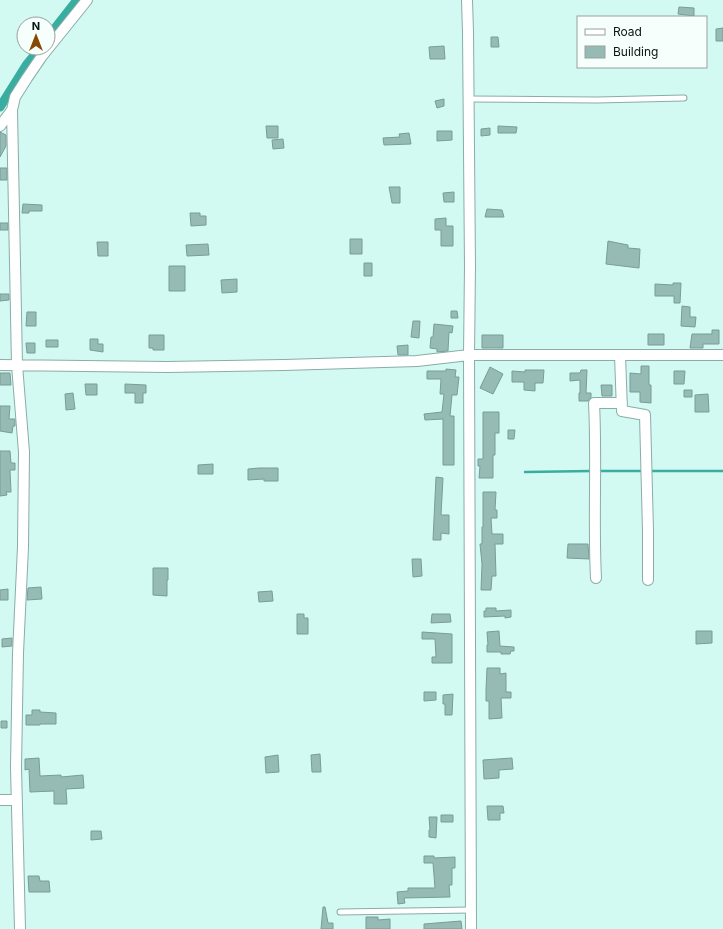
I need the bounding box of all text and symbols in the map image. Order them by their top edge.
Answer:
north arrow [16,16,56,56]
legend [577,16,707,68]
text: N [32,19,40,33]
text: Road [613,24,642,39]
text: Building [613,44,658,59]

